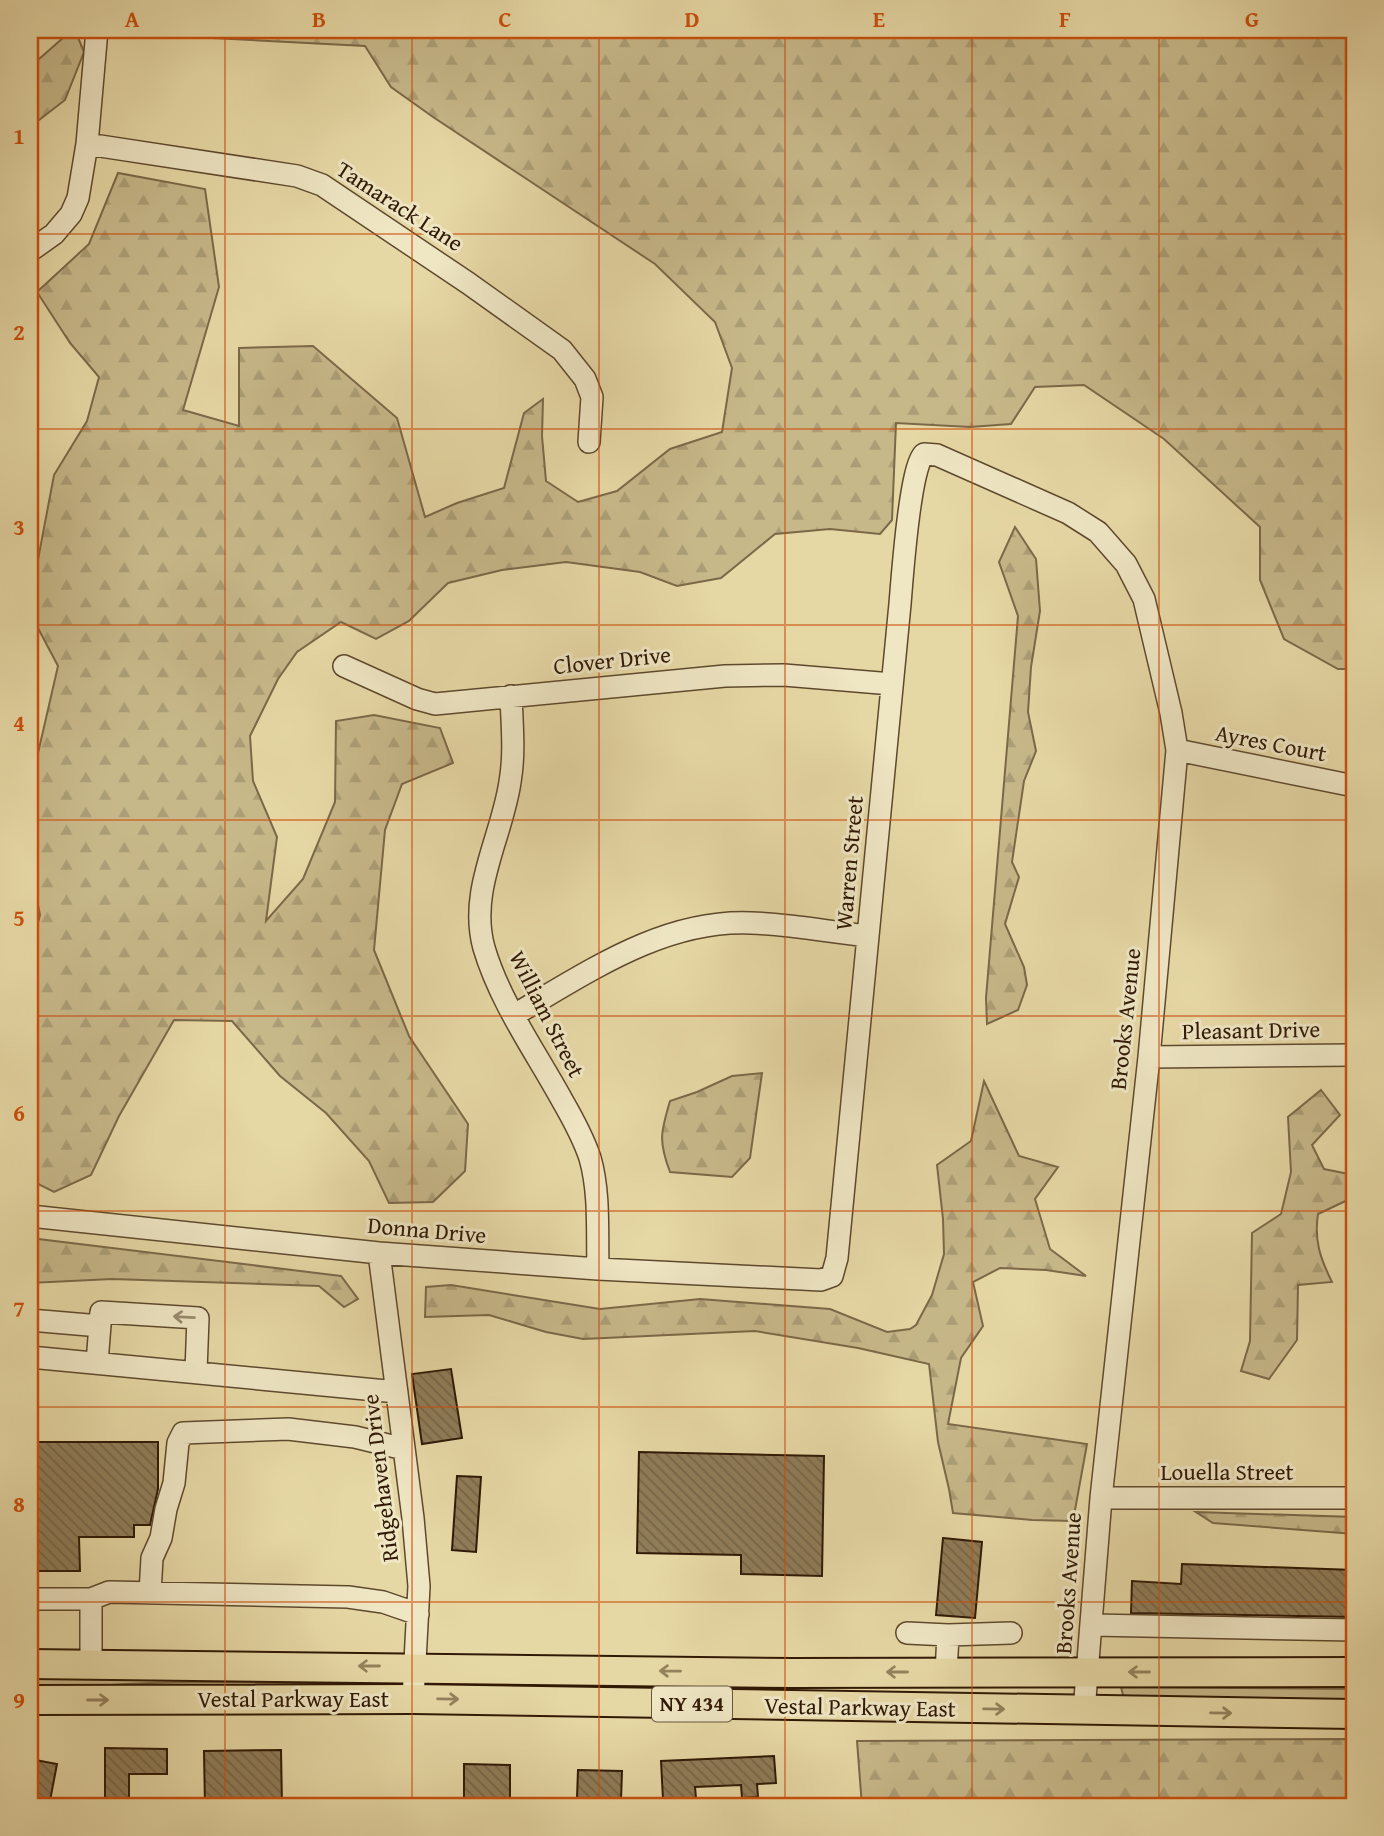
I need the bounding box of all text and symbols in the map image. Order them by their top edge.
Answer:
text: A [125,2,140,35]
text: B [312,2,326,35]
text: C [498,2,512,35]
text: D [685,2,700,35]
text: E [873,2,885,35]
text: F [1059,2,1071,35]
text: G [1245,2,1259,35]
text: 1 [13,119,25,152]
street label: Tamarack Lane [330,152,470,259]
text: 2 [13,315,25,348]
text: 3 [13,510,25,543]
street label: Clover Drive [552,637,672,682]
text: 4 [13,706,25,739]
street label: Ayres Court [1213,716,1330,769]
street label: Warren Street [826,794,871,932]
text: 5 [13,901,25,934]
street label: William Street [501,945,594,1083]
street label: Brooks Avenue [1101,947,1148,1091]
street label: Pleasant Drive [1182,1012,1320,1047]
text: 6 [13,1096,25,1129]
street label: Donna Drive [366,1208,488,1251]
text: 7 [13,1292,25,1325]
one-way arrow [173,1310,196,1323]
street label: Ridgehaven Drive [353,1392,406,1564]
street label: Louella Street [1160,1455,1294,1488]
text: 8 [13,1487,25,1520]
street label: Brooks Avenue [1046,1511,1089,1655]
one-way arrow [358,1659,381,1673]
one-way arrow [659,1664,682,1678]
one-way arrow [886,1665,909,1679]
one-way arrow [1128,1666,1151,1679]
street label: Vestal Parkway East [197,1682,389,1715]
text: 9 [13,1683,25,1716]
road number: NY 434 [652,1686,732,1722]
street label: Vestal Parkway East [764,1688,956,1725]
one-way arrow [86,1693,109,1707]
one-way arrow [436,1693,459,1706]
one-way arrow [982,1702,1005,1716]
one-way arrow [1210,1707,1233,1720]

